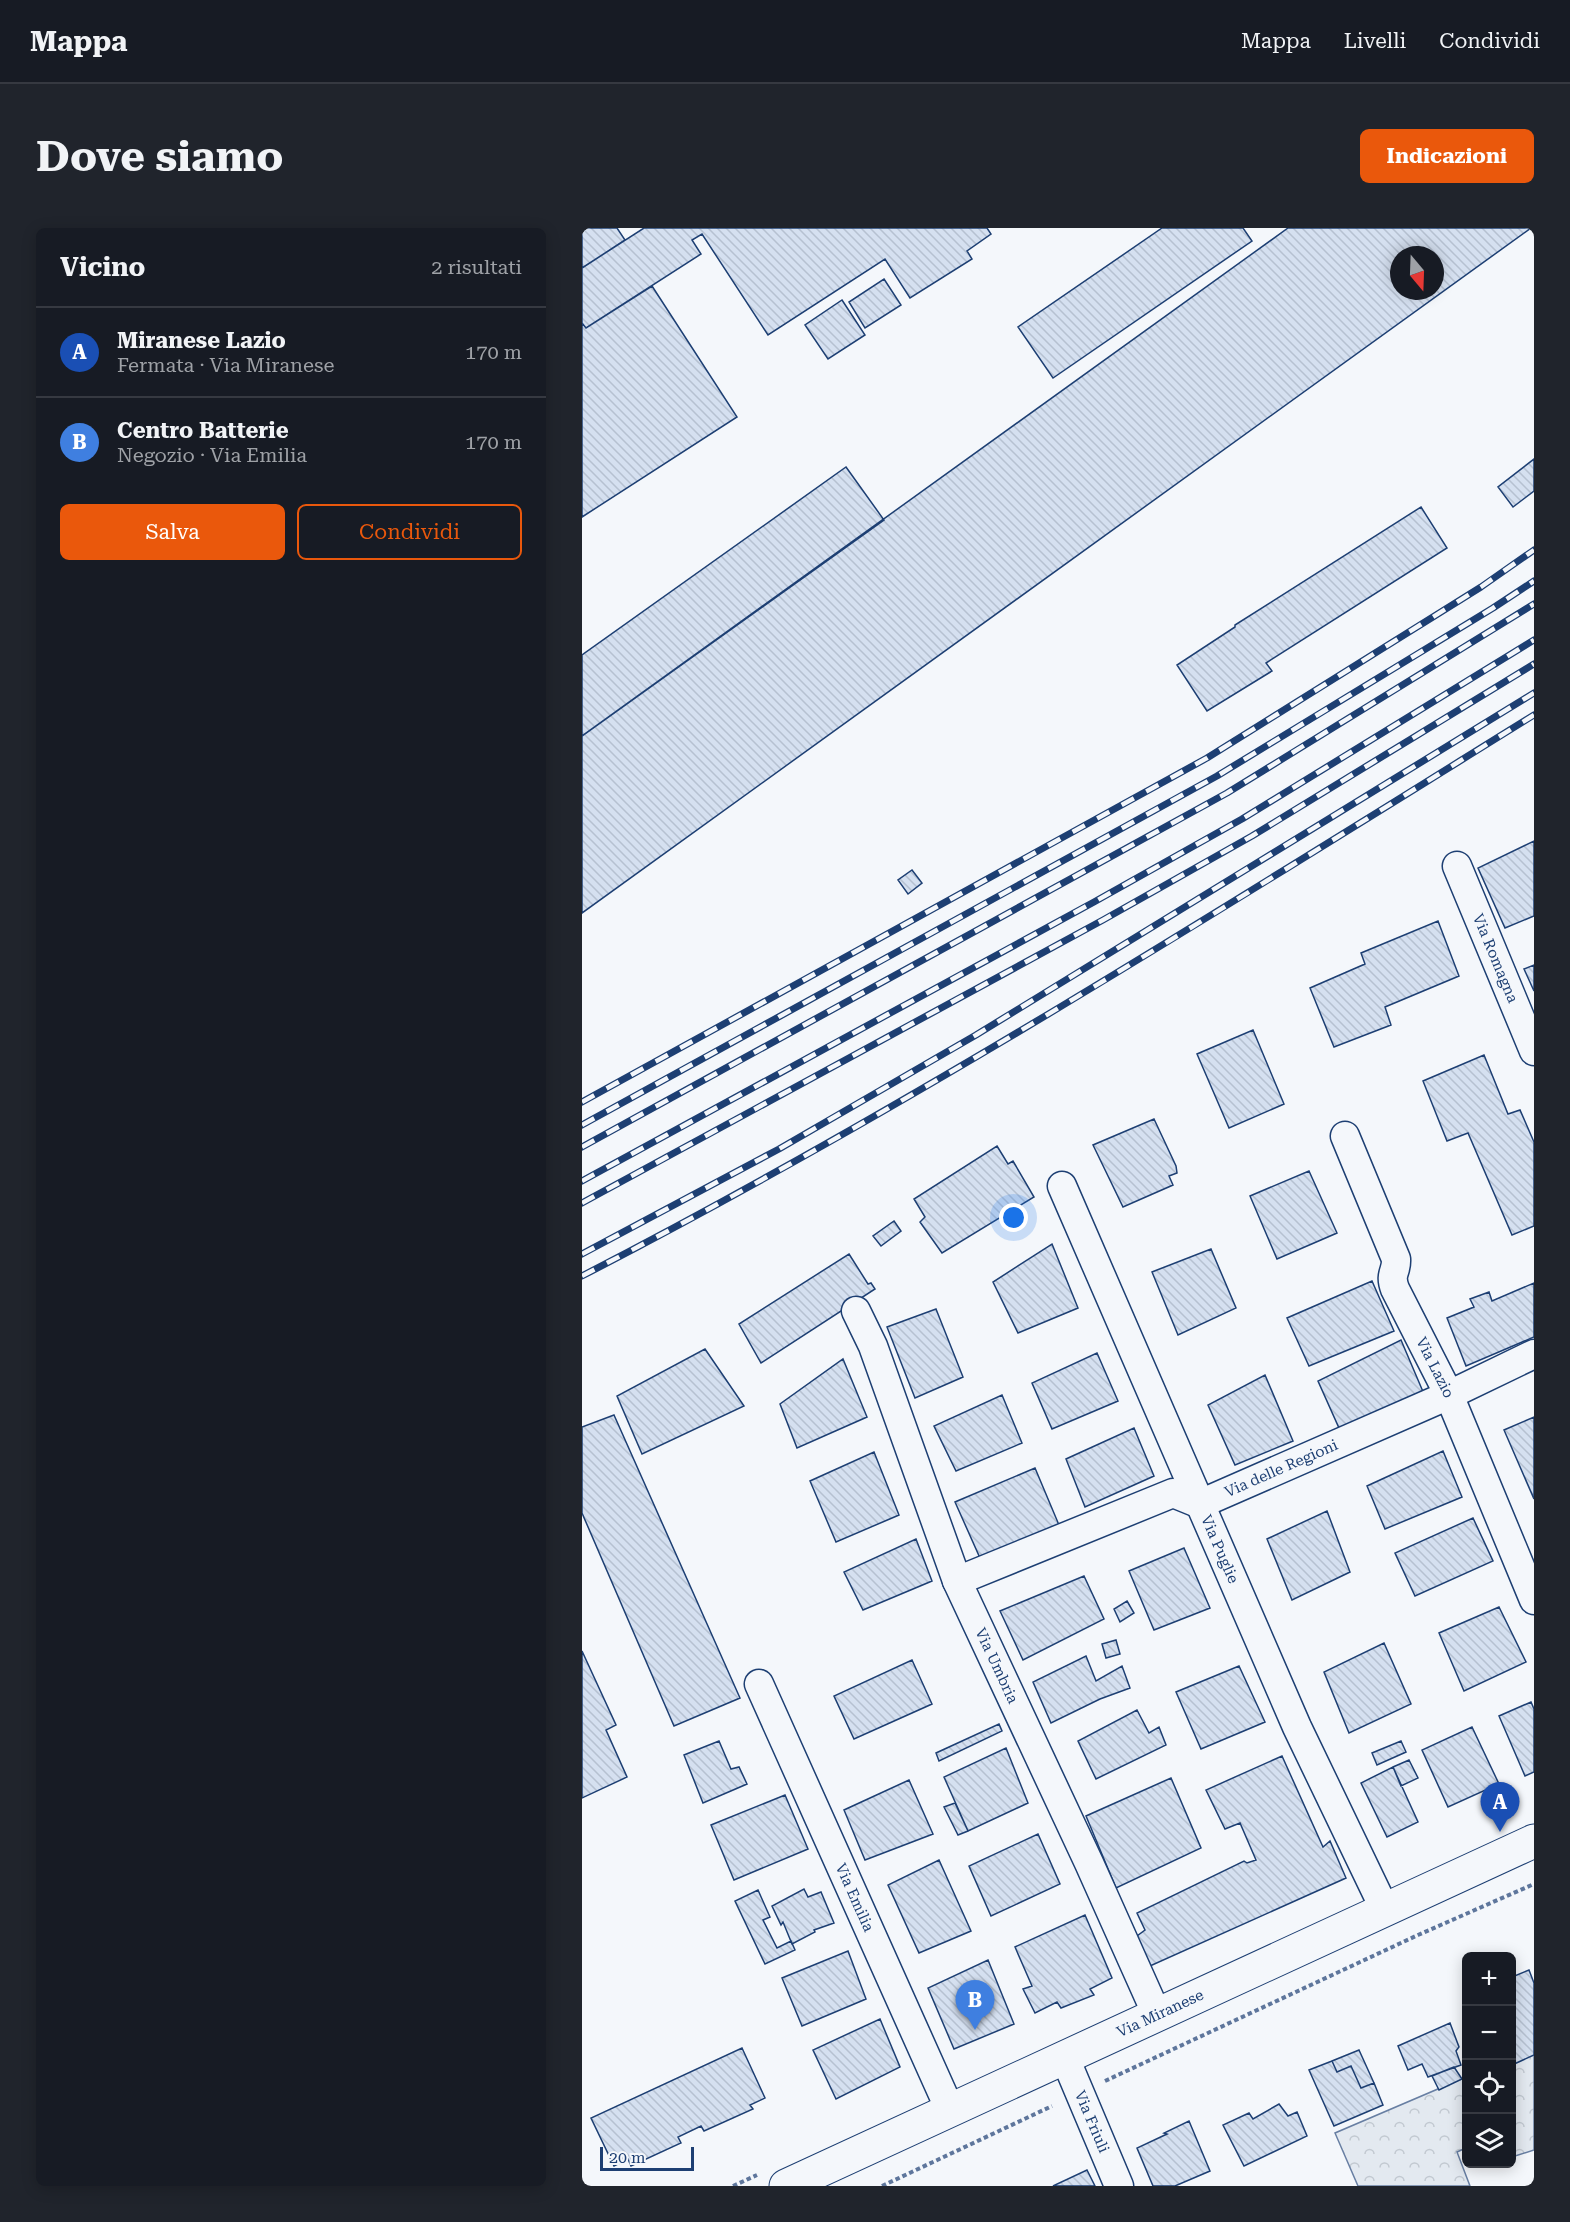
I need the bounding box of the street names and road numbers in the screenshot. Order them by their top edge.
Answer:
street label: Via Romagna [1469,911,1522,1006]
street label: Via Lazio [1412,1334,1458,1401]
street label: Via delle Regioni [1222,1436,1341,1501]
street label: Via Puglie [1197,1512,1243,1586]
street label: Via Umbria [971,1625,1022,1706]
street label: Via Emilia [832,1861,878,1934]
street label: Via Miranese [1114,1986,1206,2041]
street label: Via Friuli [1071,2088,1113,2156]

